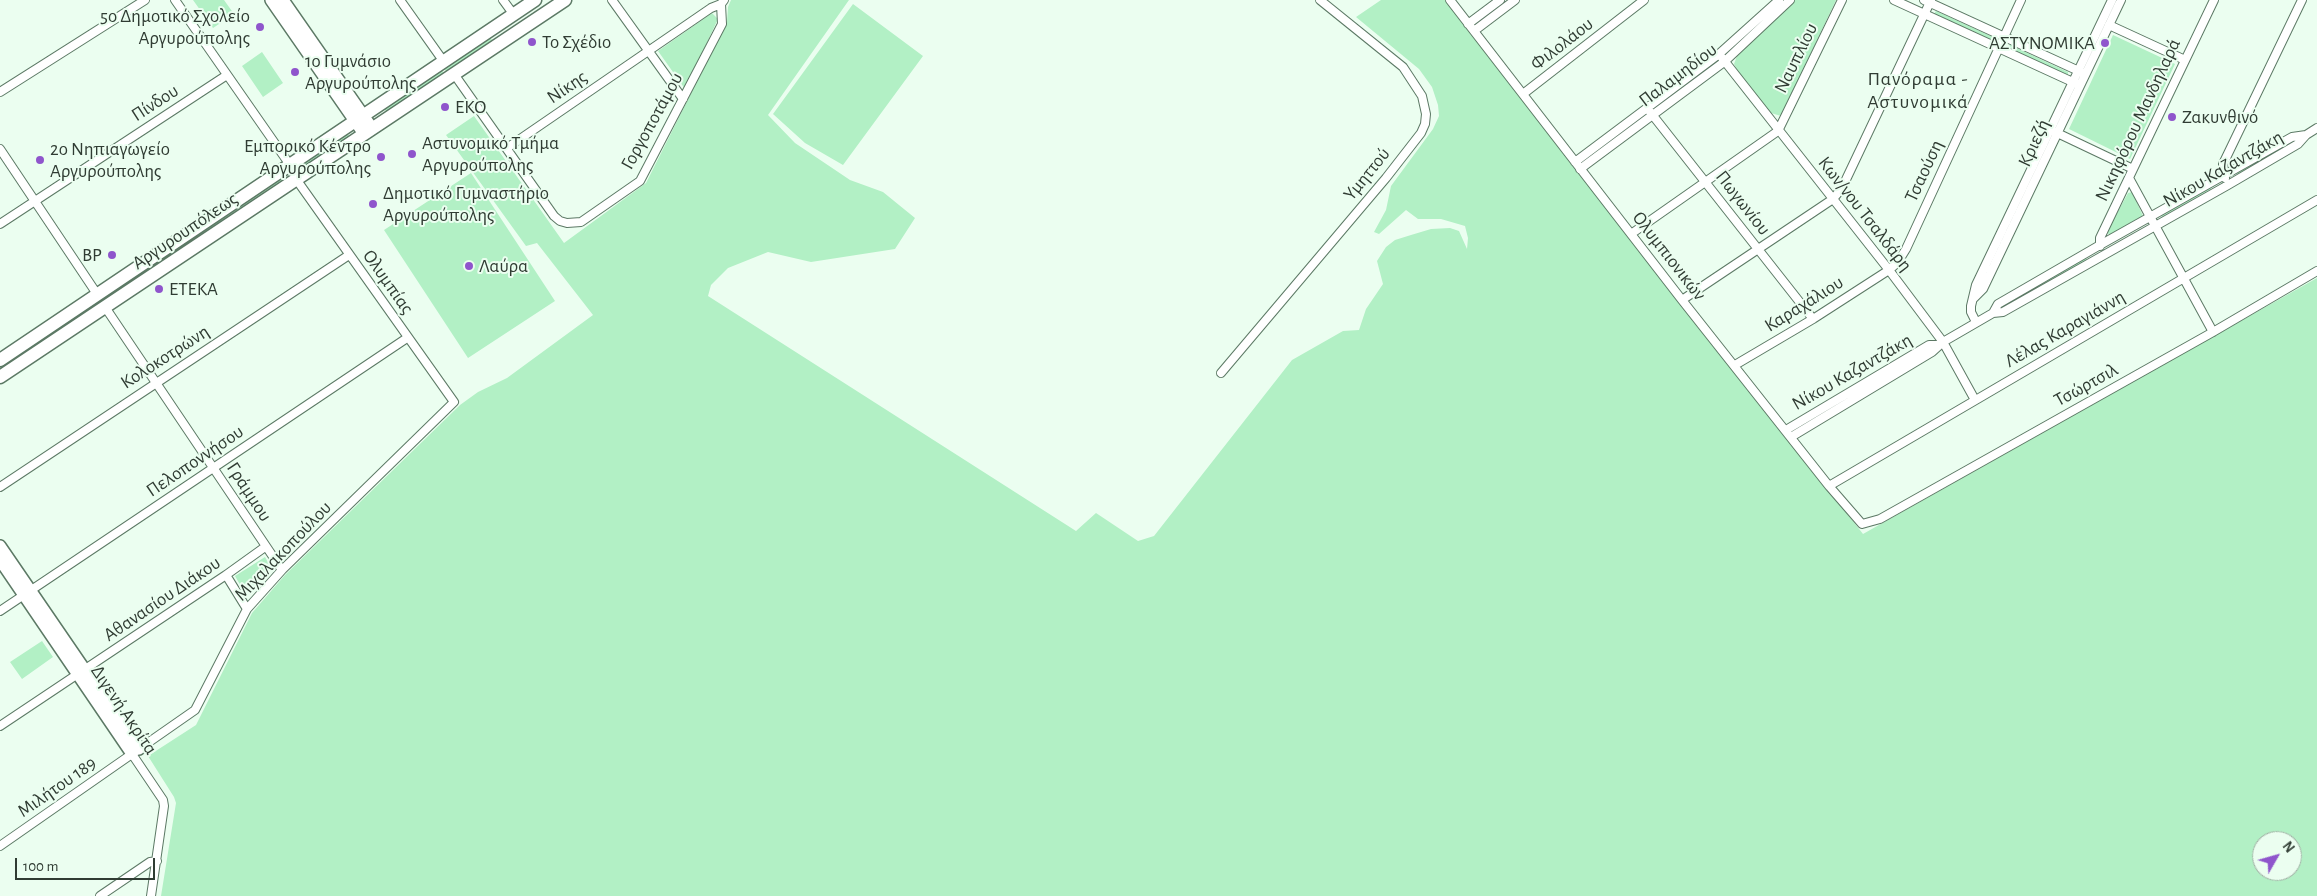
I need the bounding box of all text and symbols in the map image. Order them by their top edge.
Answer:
place label: 5ο Δημοτικό Σχολείο Αργυρούπολης [100,5,250,49]
street label: Φιλολάου [1526,12,1598,76]
street label: Ναυπλίου [1769,19,1823,97]
marker: 5ο Δημοτικό Σχολείο Αργυρούπολης [254,21,266,33]
place label: Το Σχέδιο [542,31,611,53]
place label: ΑΣΤΥΝΟΜΙΚΑ [1989,32,2095,54]
street label: Νικηφόρου Μανδηλαρά [2090,35,2186,205]
marker: Το Σχέδιο [526,36,538,48]
marker: ΑΣΤΥΝΟΜΙΚΑ [2099,37,2111,49]
street label: Παλαμηδίου [1634,38,1722,112]
place label: 1ο Γυμνάσιο Αργυρούπολης [305,50,416,94]
street label: Νίκης [543,65,591,109]
marker: 1ο Γυμνάσιο Αργυρούπολης [289,66,301,78]
district label: Πανόραμα - Αστυνομικά [1866,67,1970,114]
street label: Γοργοποτάμου [616,69,688,173]
street label: Πίνδου [127,79,183,127]
place label: EKO [455,96,486,118]
marker: EKO [439,101,451,113]
place label: Ζακυνθινό [2182,106,2258,128]
marker: Ζακυνθινό [2166,111,2178,123]
street label: Κριεζή [2013,116,2055,170]
street label: Νίκου Καζαντζάκη [2159,125,2287,213]
place label: Αστυνομικό Τμήμα Αργυρούπολης [422,132,559,176]
place label: Εμπορικό Κέντρο Αργυρούπολης [244,135,371,179]
street label: Τσαούση [1900,136,1948,206]
place label: 2ο Νηπιαγωγείο Αργυρούπολης [50,138,170,182]
street label: Υμηττού [1339,143,1395,205]
marker: Αστυνομικό Τμήμα Αργυρούπολης [406,148,418,160]
marker: Εμπορικό Κέντρο Αργυρούπολης [375,151,387,163]
street label: Κων/νου Τσαλδάρη [1813,152,1917,276]
marker: 2ο Νηπιαγωγείο Αργυρούπολης [34,154,46,166]
street label: Πωγωνίου [1711,166,1775,240]
place label: Δημοτικό Γυμναστήριο Αργυρούπολης [383,182,549,226]
street label: Αργυρουπόλεως [128,187,242,275]
marker: Δημοτικό Γυμναστήριο Αργυρούπολης [367,198,379,210]
street label: Ολυμπιονικών [1627,207,1711,305]
place label: BP [82,244,102,266]
street label: Ολυμπίας [358,245,418,319]
marker: BP [106,249,118,261]
place label: Λαύρα [479,255,528,277]
marker: Λαύρα [463,260,475,272]
street label: Καραχάλιου [1760,271,1848,337]
place label: ΕΤΕΚΑ [169,278,218,300]
marker: ΕΤΕΚΑ [153,283,165,295]
street label: Λέλας Καραγιάννη [2001,285,2129,373]
street label: Κολοκοτρώνη [116,320,214,394]
street label: Νίκου Καζαντζάκη [1788,328,1916,416]
street label: Τσώρτσιλ [2050,358,2122,412]
street label: Πελοποννήσου [142,420,248,502]
street label: Γράμμου [221,458,277,526]
street label: Μιχαλακοπούλου [230,496,336,606]
street label: Αθανασίου Διάκου [99,551,225,647]
street label: Διγενή Ακρίτα [86,661,162,759]
street label: Μιλήτου 189 [13,752,101,822]
north arrow [2252,831,2302,881]
text: N [2280,839,2297,856]
scale bar [18,848,158,880]
text: 100 m [23,859,58,874]

